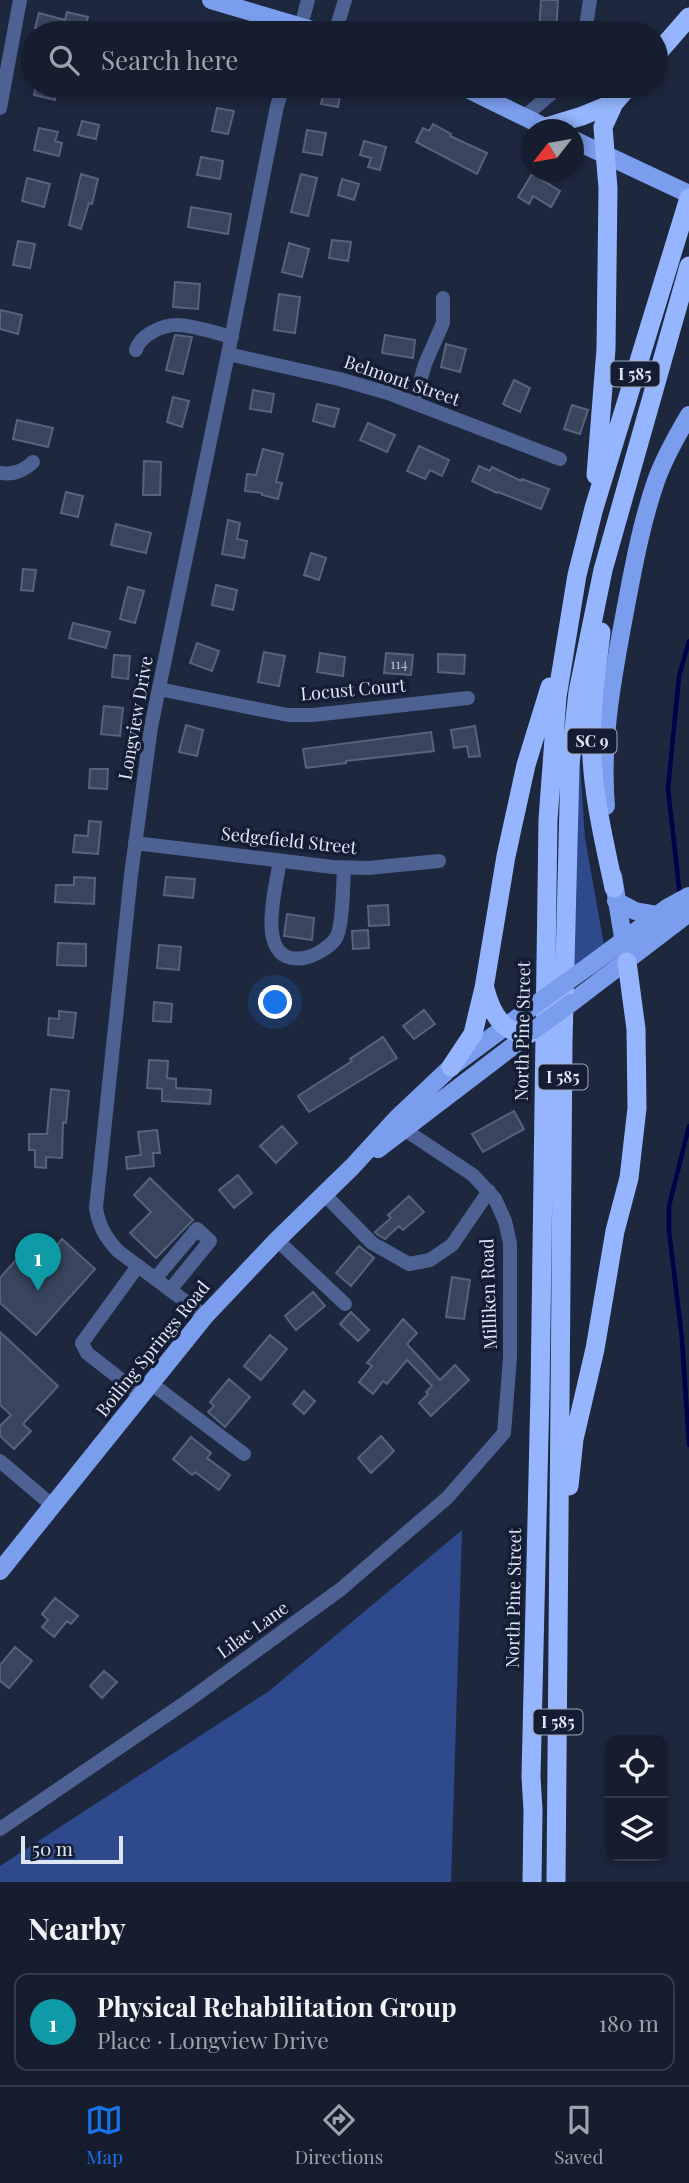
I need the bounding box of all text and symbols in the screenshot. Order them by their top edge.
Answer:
search box [21,21,668,98]
icon: search [45,41,83,79]
text: Search here [101,42,238,77]
north arrow [521,119,584,182]
street label: Belmont Street [341,349,464,411]
road number: I 585 [610,362,660,386]
street label: Longview Drive [112,654,158,782]
house number: 114 [390,654,408,673]
street label: Locust Court [299,672,407,706]
road number: SC 9 [568,728,616,754]
street label: Sedgefield Street [220,821,359,859]
street label: North Pine Street [509,960,535,1101]
your location [258,985,292,1019]
road number: I 585 [538,1064,588,1090]
pin: 1 [15,1233,61,1291]
street label: Milliken Road [474,1238,502,1350]
street label: Boiling Springs Road [90,1275,215,1421]
street label: North Pine Street [500,1527,526,1668]
street label: Lilac Lane [212,1595,293,1663]
road number: I 585 [534,1710,582,1734]
map controls [605,1735,668,1861]
button: locate [605,1735,668,1798]
button: layers [605,1798,668,1861]
scale bar [21,1833,122,1865]
text: 50 m [32,1835,73,1861]
text: Nearby [28,1908,126,1948]
text: Physical Rehabilitation Group [97,1989,457,2024]
text: 1 [49,2007,57,2038]
text: 180 m [599,2007,659,2038]
text: Place · Longview Drive [97,2024,329,2055]
tab: Map [85,2101,123,2169]
tab: Directions [294,2101,383,2169]
tab: Saved [554,2101,604,2169]

